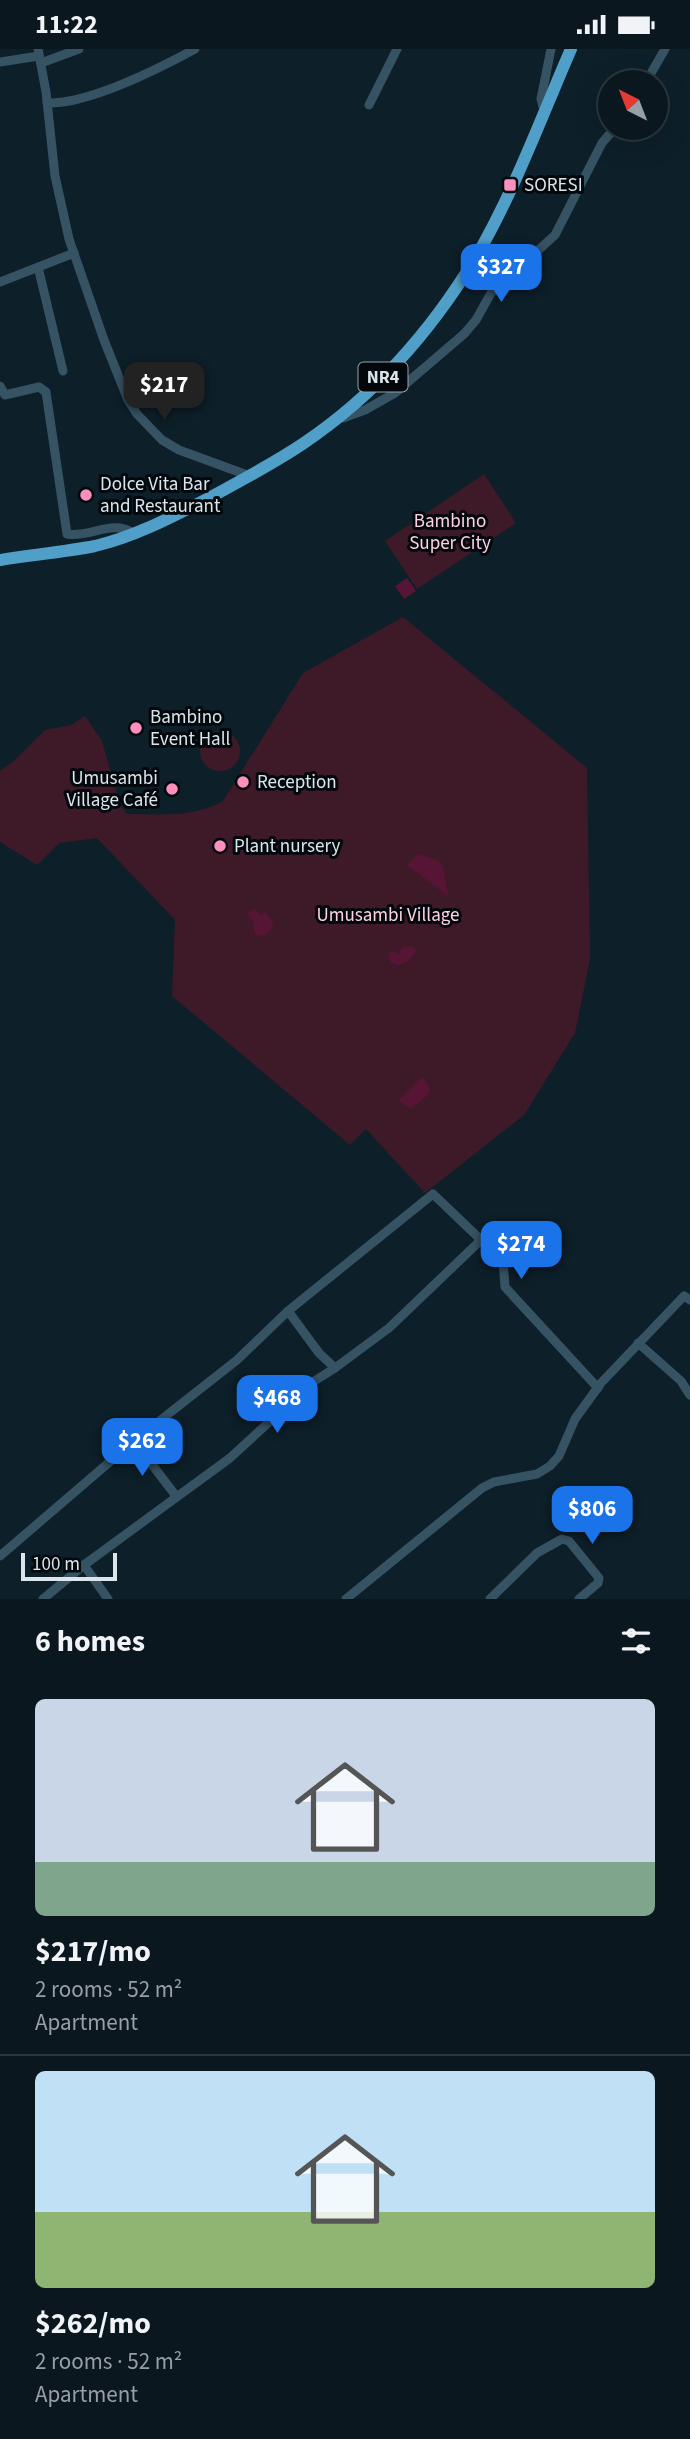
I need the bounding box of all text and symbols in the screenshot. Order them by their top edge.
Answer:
text: 11:22 [35,6,98,43]
north arrow [598,70,668,140]
map controls [598,70,668,140]
place label: SORESI [524,172,583,199]
marker: SORESI [502,177,518,193]
pin: $327 [460,245,542,304]
text: $327 [477,250,525,283]
pin: $217 [123,363,205,422]
road number: NR4 [358,363,408,391]
text: $217 [140,368,188,401]
place label: Dolce Vita Bar and Restaurant [100,471,221,520]
marker: Dolce Vita Bar and Restaurant [78,487,94,503]
park label: Bambino Super City [409,508,491,557]
place label: Bambino Event Hall [150,704,230,753]
marker: Bambino Event Hall [128,720,144,736]
place label: Umusambi Village Café [67,765,158,814]
place label: Reception [257,769,337,796]
marker: Reception [235,774,251,790]
marker: Umusambi Village Café [164,781,180,797]
place label: Plant nursery [234,833,341,860]
marker: Plant nursery [212,838,228,854]
park label: Umusambi Village [316,902,460,929]
pin: $274 [480,1221,562,1281]
text: $274 [497,1227,545,1260]
pin: $468 [236,1375,318,1435]
text: $468 [253,1381,301,1414]
pin: $262 [101,1419,183,1478]
text: $262 [118,1424,166,1457]
pin: $806 [551,1487,633,1546]
text: $806 [568,1492,616,1525]
scale bar [21,1550,117,1582]
text: 100 m [32,1551,80,1578]
text: 6 homes [35,1620,145,1663]
icon: filters [617,1622,655,1660]
icon: home [282,1744,408,1870]
text: $217/mo [35,1930,151,1973]
text: 2 rooms · 52 m² [35,1973,182,2006]
text: Apartment [35,2006,138,2039]
icon: home [282,2116,408,2242]
text: $262/mo [35,2302,151,2345]
text: 2 rooms · 52 m² [35,2345,182,2378]
text: Apartment [35,2378,138,2411]

